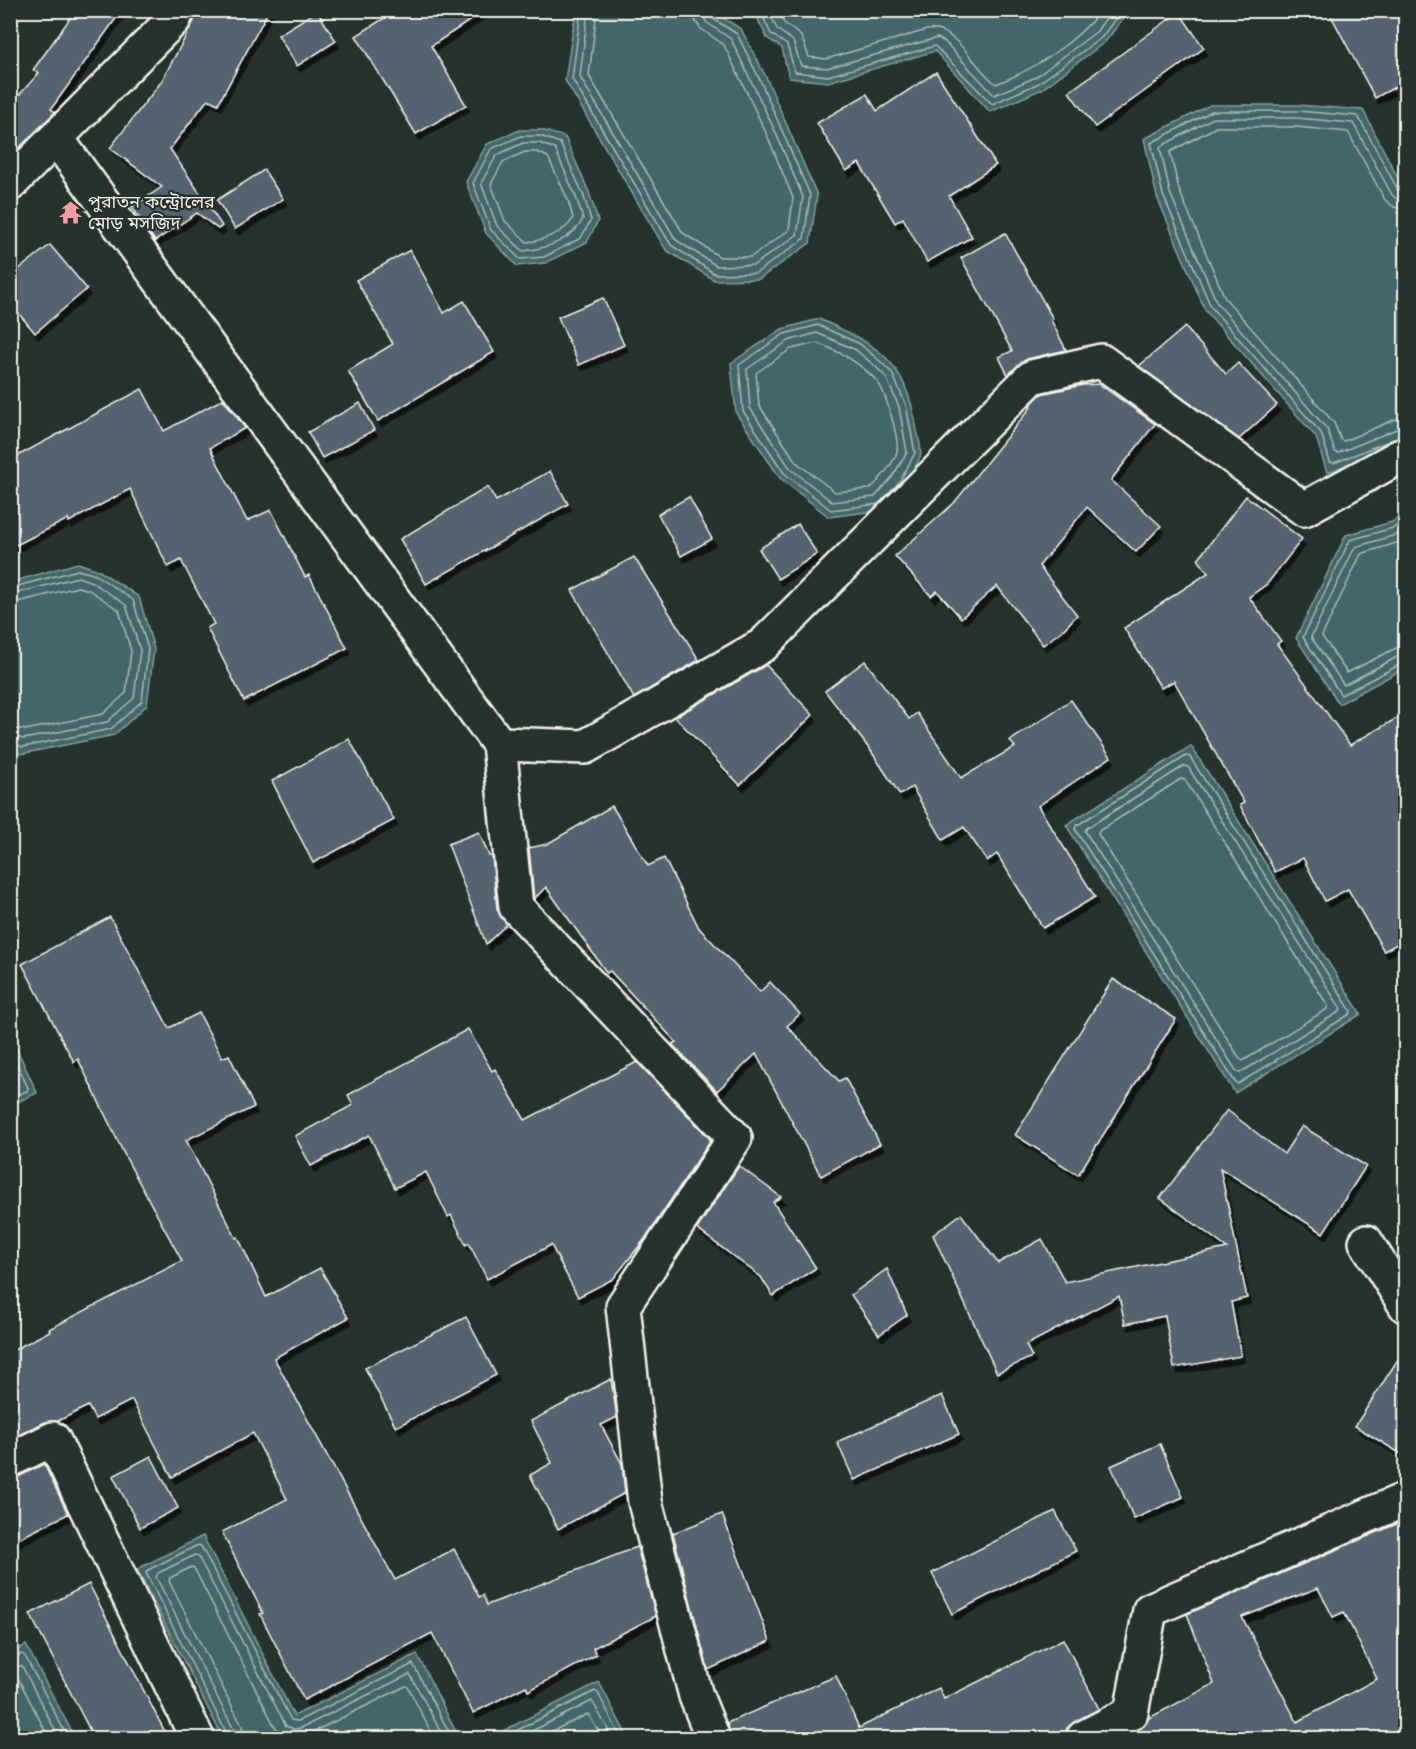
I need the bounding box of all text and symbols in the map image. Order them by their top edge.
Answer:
place label: পুরাতন কন্ট্রোলের মোড় মসজিদ [88,192,215,234]
temple icon: পুরাতন কন্ট্রোলের মোড় মসজিদ [57,199,83,225]

